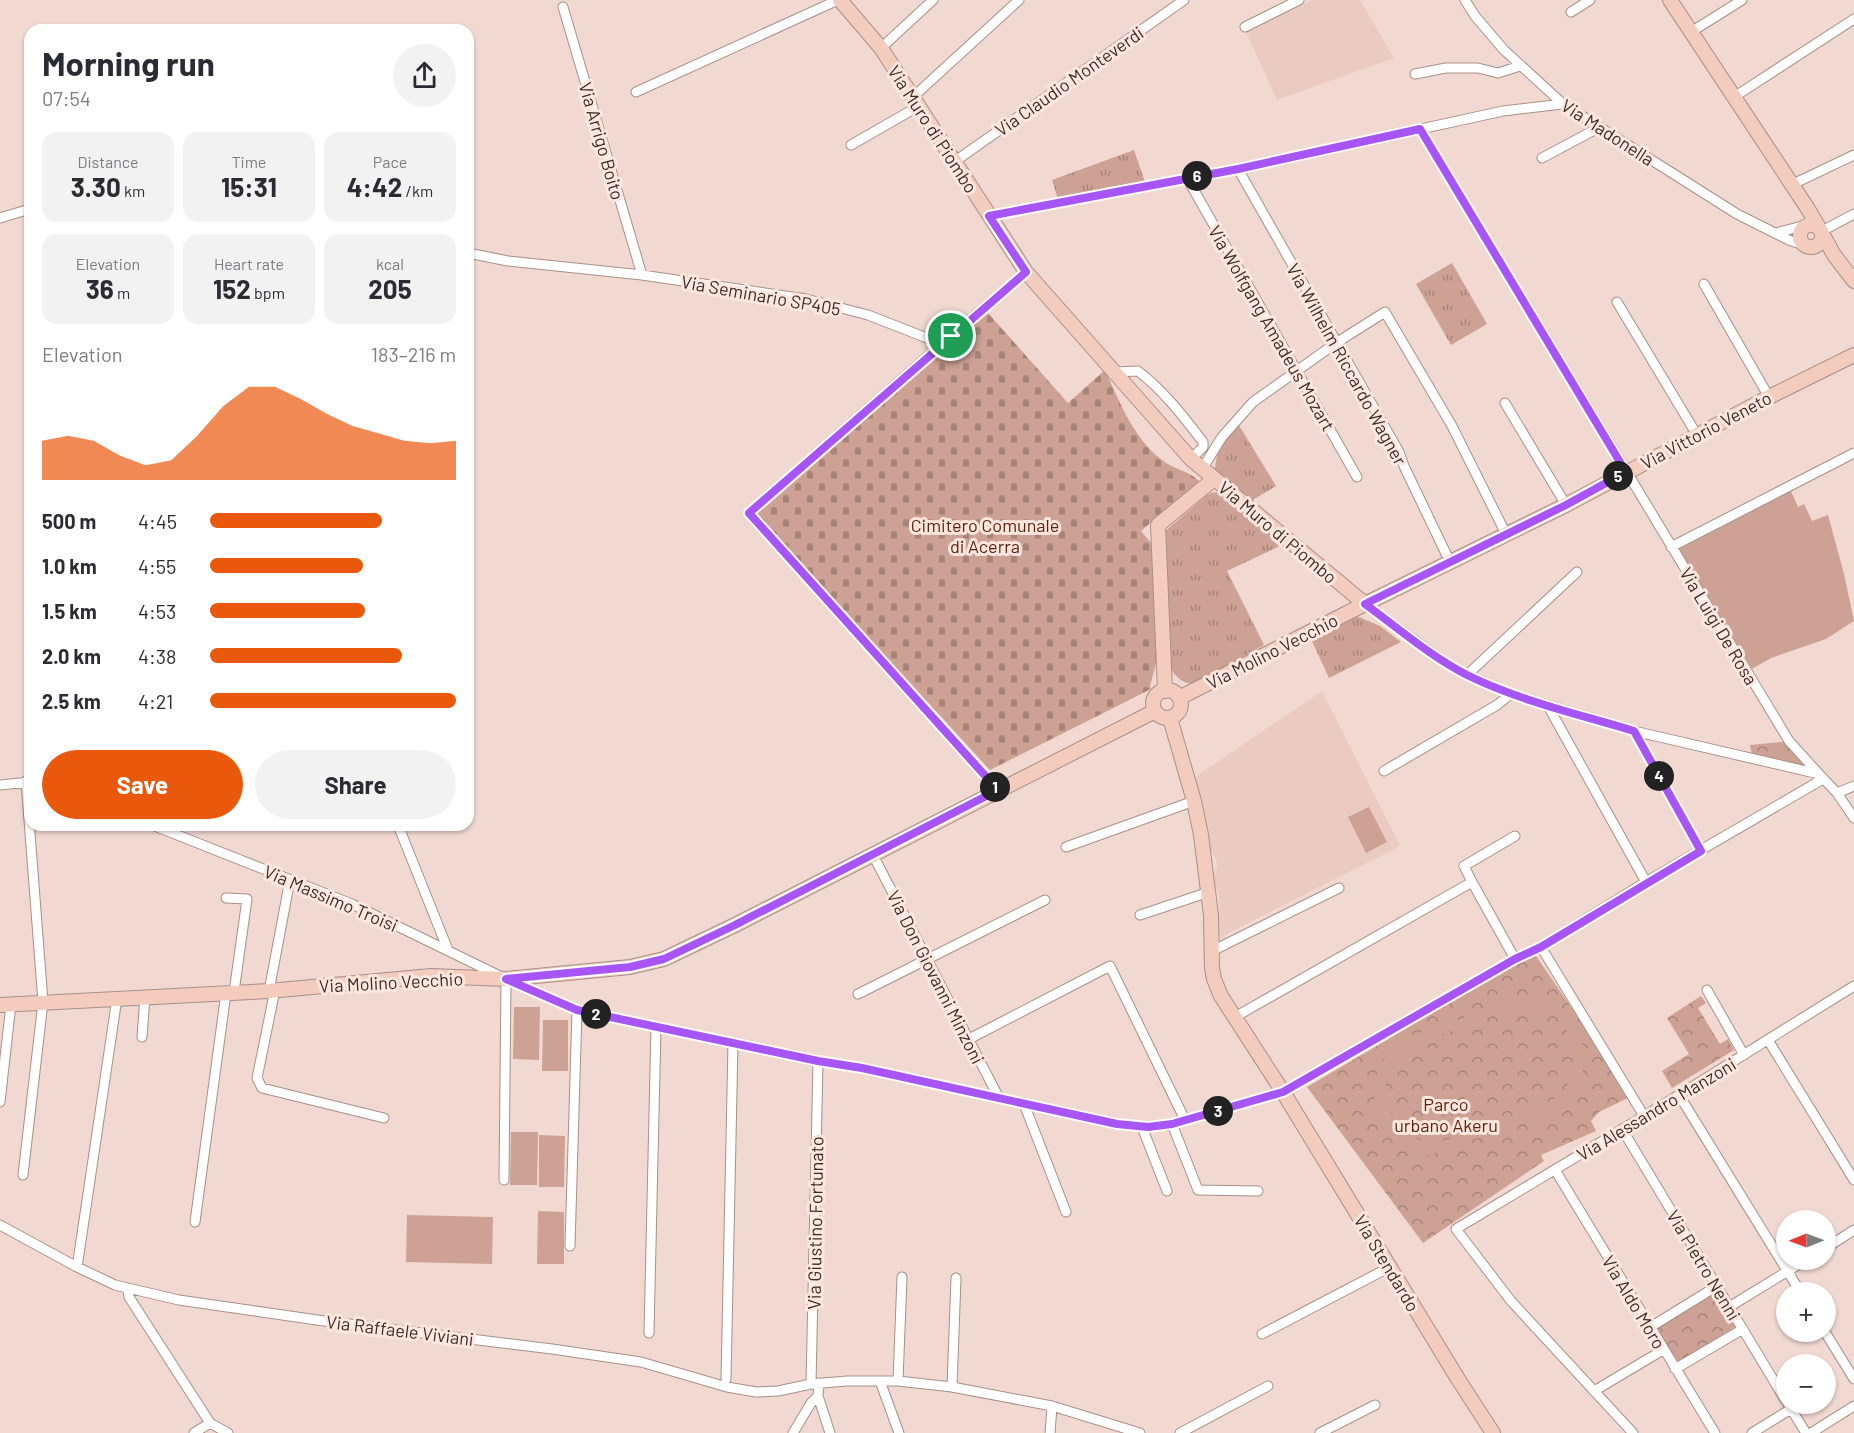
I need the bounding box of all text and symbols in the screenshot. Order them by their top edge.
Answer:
street label: Via Claudio Monteverdi [990,21,1148,141]
text: Morning run [42,43,215,83]
button: share [393,44,456,107]
street label: Via Muro di Piombo [884,61,982,197]
street label: Via Arrigo Boito [575,80,629,202]
text: 07:54 [42,86,91,110]
street label: Via Madonella [1557,94,1659,170]
text: Distance [78,152,138,171]
text: Time [232,152,266,171]
text: Pace [373,152,407,171]
pin: 6 [1182,161,1212,191]
text: 6 [1193,166,1201,185]
text: 3.30 [71,171,121,202]
text: 15:31 [221,171,277,202]
text: 4:42 [347,171,402,202]
text: km [121,181,145,200]
text: /km [402,181,433,200]
street label: Via Wolfgang Amadeus Mozart [1204,221,1340,435]
text: Elevation [76,254,140,273]
text: Heart rate [214,254,284,273]
text: kcal [376,254,404,273]
street label: Via Wilhelm Riccardo Wagner [1282,259,1412,469]
street label: Via Seminario SP405 [680,270,842,320]
text: 36 [86,273,114,304]
text: 152 [213,273,251,304]
text: 205 [368,273,412,304]
text: m [114,283,130,302]
text: bpm [251,283,285,302]
pin [925,310,976,361]
icon: arrive [934,319,967,352]
text: Elevation [42,342,123,366]
text: 183–216 m [371,342,456,366]
street label: Via Vittorio Veneto [1637,386,1775,474]
pin: 5 [1603,461,1633,491]
text: 5 [1614,466,1622,485]
street label: Via Muro di Piombo [1214,476,1342,588]
text: 500 m [42,509,96,533]
text: 4:45 [138,509,177,533]
park label: Cimitero Comunale di Acerra [911,514,1059,557]
text: 1.0 km [42,554,97,578]
text: 4:55 [138,554,176,578]
street label: Via Luigi De Rosa [1675,563,1763,689]
text: 1.5 km [42,599,97,623]
text: 4:53 [138,599,176,623]
street label: Via Molino Vecchio [1203,608,1341,694]
text: 2.0 km [42,644,101,668]
text: 4:38 [138,644,177,668]
text: 2.5 km [42,689,101,713]
text: 4:21 [138,689,173,713]
button: Save [42,750,243,819]
button: Share [255,750,456,819]
pin: 4 [1644,761,1674,791]
text: 4 [1654,766,1664,785]
pin: 1 [980,772,1010,802]
text: 1 [992,777,998,796]
street label: Via Massimo Troisi [261,860,401,936]
street label: Via Don Giovanni Minzoni [883,887,989,1067]
street label: Via Molino Vecchio [318,967,464,997]
pin: 2 [581,999,611,1029]
text: 2 [592,1004,600,1023]
street label: Via Alessandro Manzoni [1572,1053,1740,1165]
park label: Parco urbano Akeru [1394,1093,1498,1136]
pin: 3 [1203,1096,1233,1126]
text: 3 [1214,1101,1222,1120]
street label: Via Giustino Fortunato [802,1136,828,1310]
street label: Via Pietro Nenni [1662,1206,1746,1324]
north arrow [1776,1210,1836,1270]
map controls [1776,1210,1836,1414]
street label: Via Stendardo [1349,1211,1425,1315]
street label: Via Aldo Moro [1597,1251,1671,1353]
button: + [1776,1282,1836,1342]
street label: Via Raffaele Viviani [325,1310,475,1350]
button: − [1776,1354,1836,1414]

